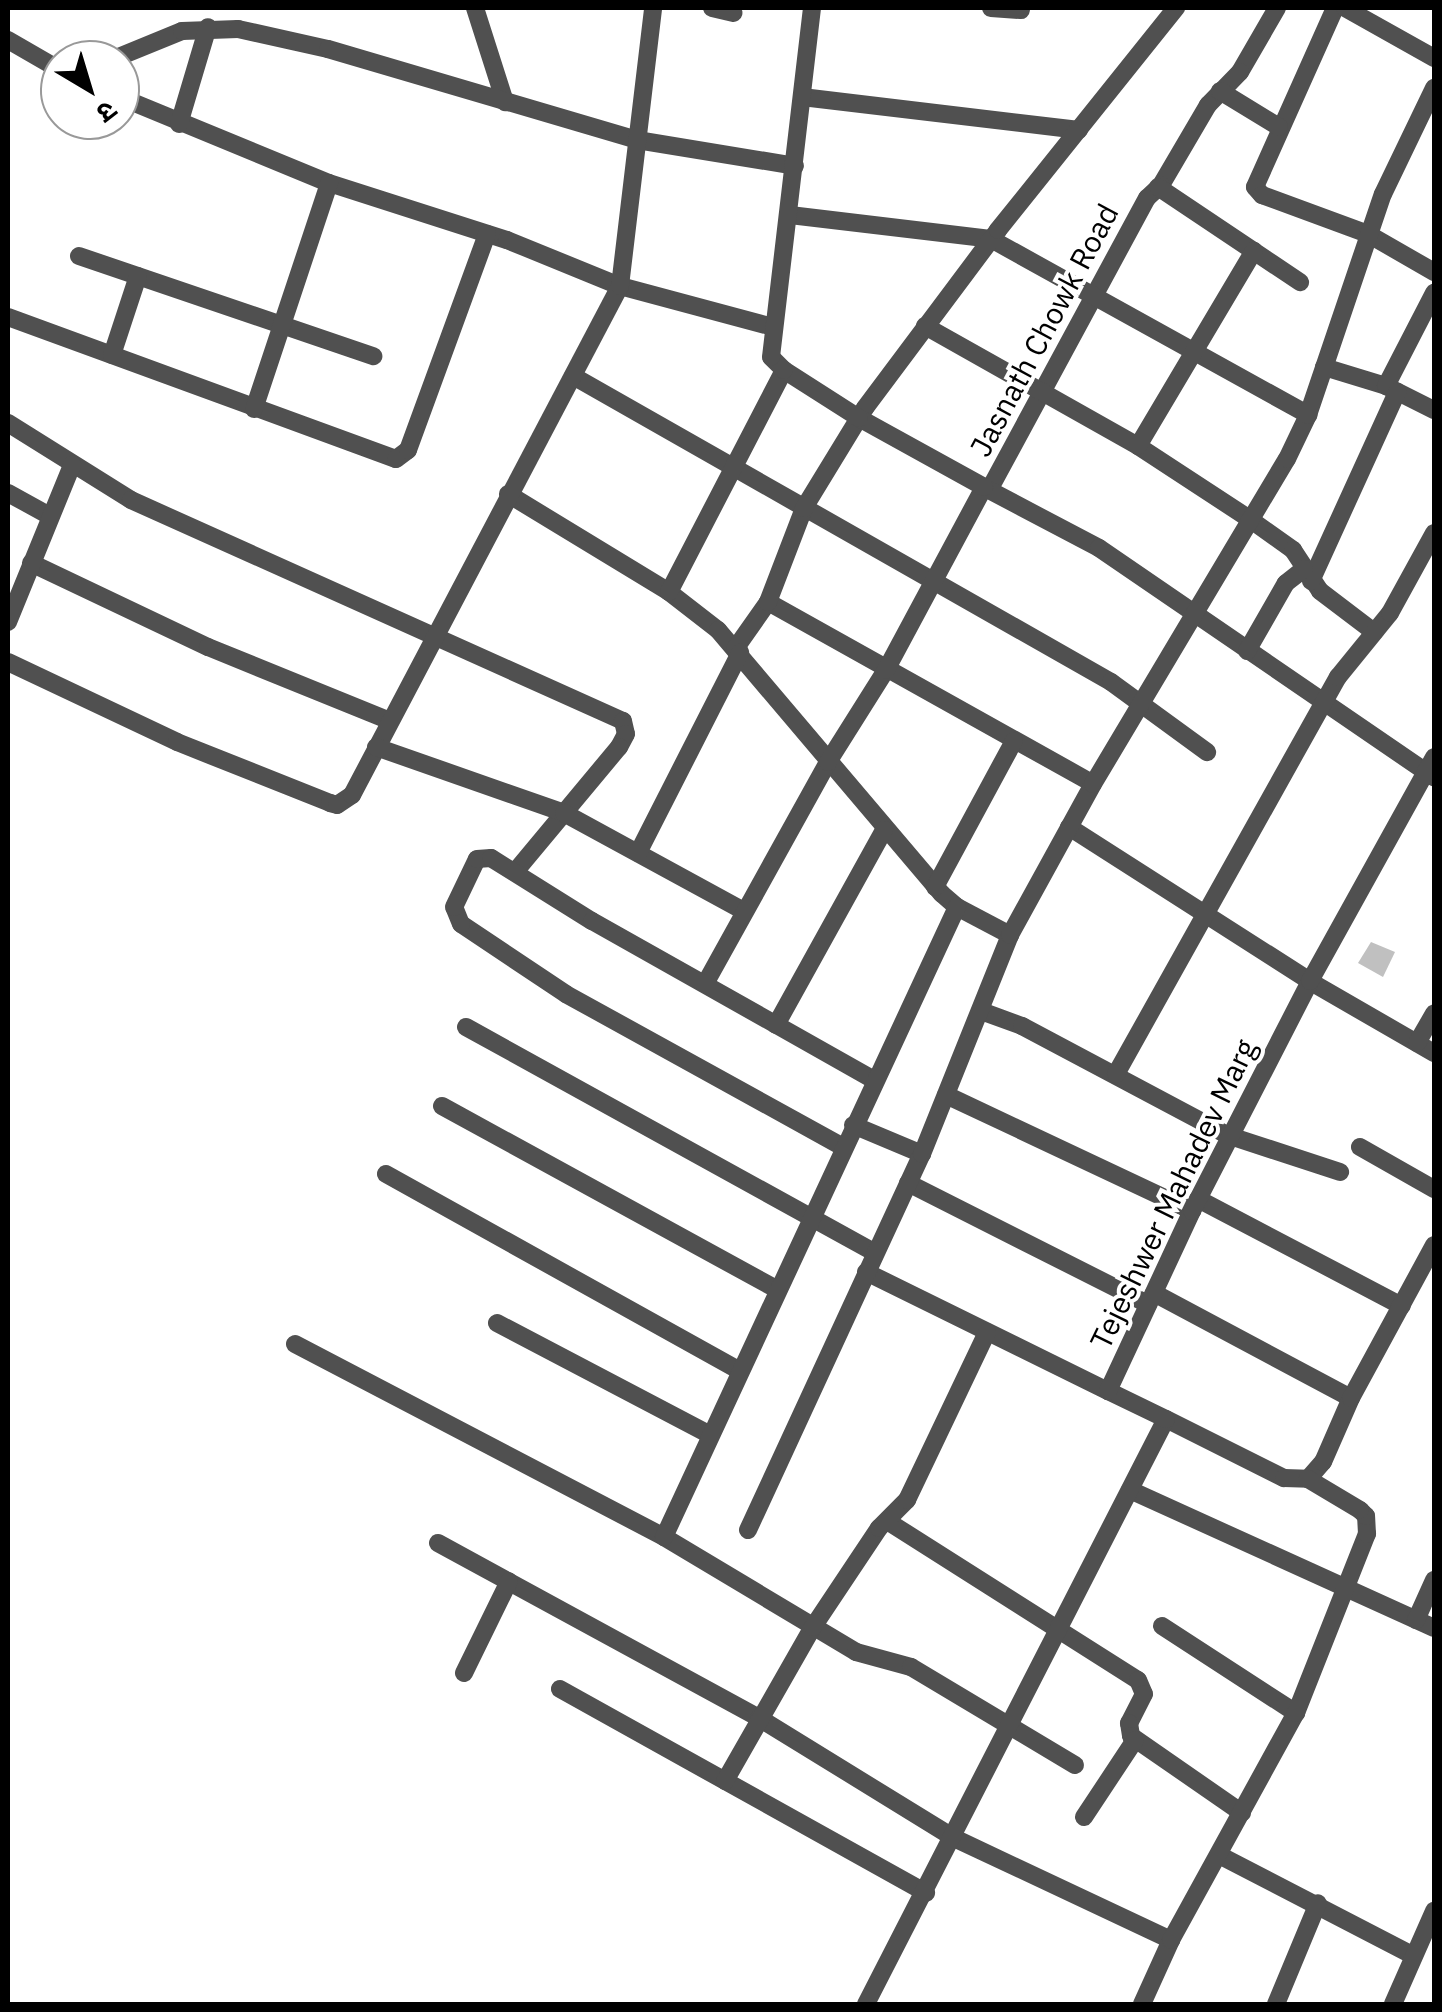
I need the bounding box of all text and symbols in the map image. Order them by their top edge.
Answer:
north arrow [40,40,140,140]
text: उ [90,93,125,132]
street label: Jasnath Chowk Road [962,198,1126,462]
street label: Tejeshwer Mahadev Marg [1082,1033,1264,1355]

